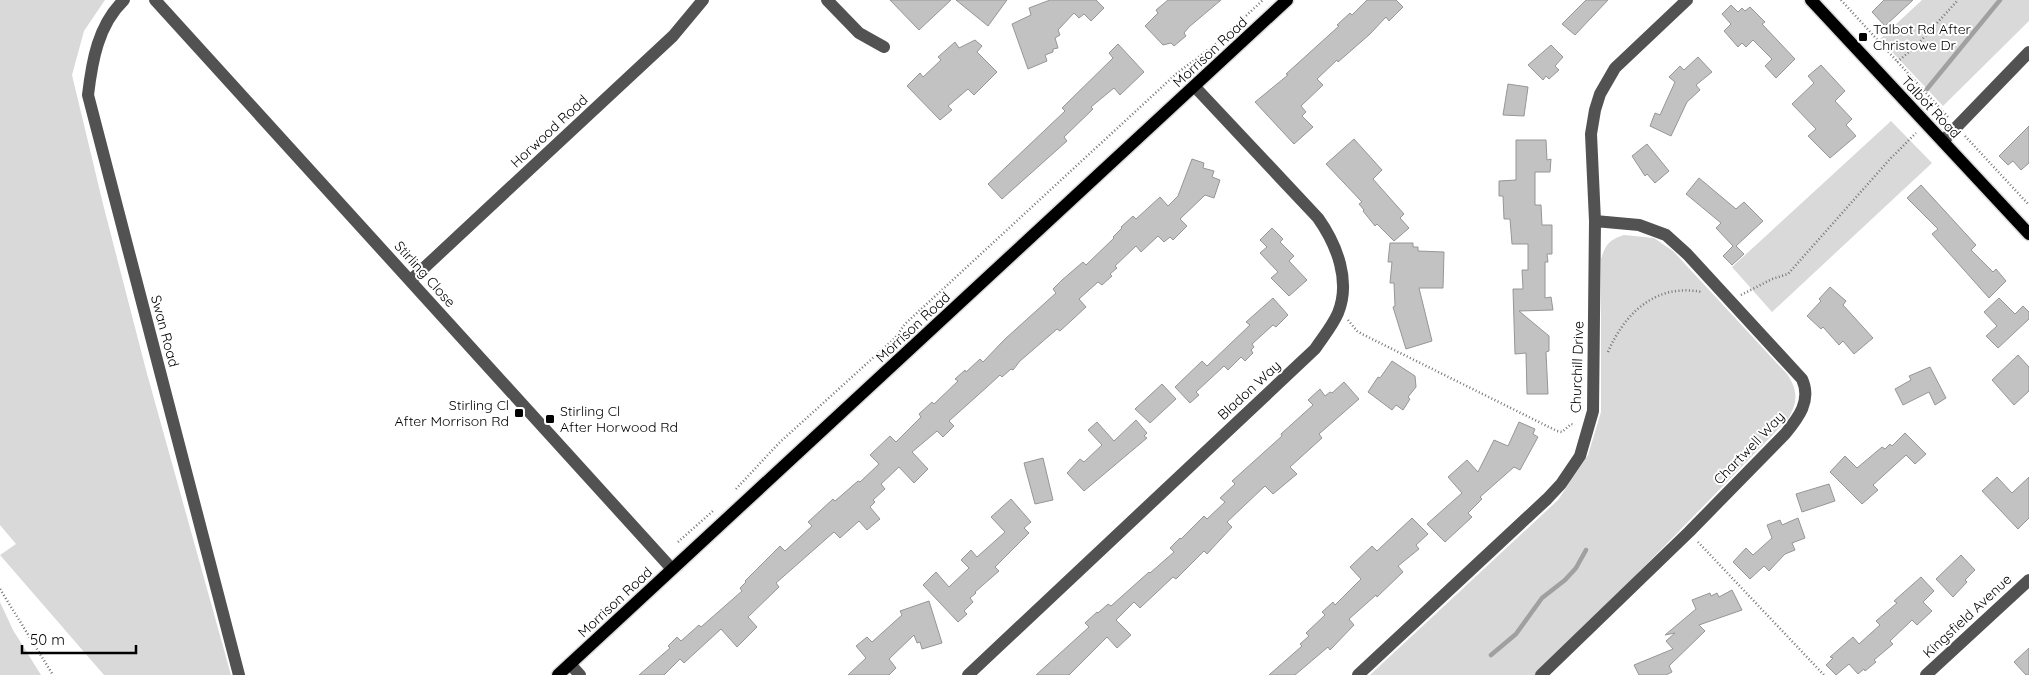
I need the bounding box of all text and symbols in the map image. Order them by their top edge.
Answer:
street label: Morrison Road [1169,13,1251,91]
place label: Talbot Rd After Christowe Dr [1873,20,1972,54]
marker: Talbot Rd After Christowe Dr [1857,31,1869,43]
street label: Talbot Road [1897,72,1965,142]
street label: Horwood Road [507,91,591,171]
street label: Stirling Close [391,237,460,311]
street label: Morrison Road [872,288,954,366]
street label: Swan Road [147,293,183,369]
street label: Churchill Drive [1566,320,1588,413]
street label: Bladon Way [1214,356,1284,424]
place label: Stirling Cl After Morrison Rd [395,396,509,430]
place label: Stirling Cl After Horwood Rd [560,402,678,436]
marker: Stirling Cl After Morrison Rd [513,407,525,419]
street label: Chartwell Way [1710,408,1788,488]
marker: Stirling Cl After Horwood Rd [544,413,556,425]
street label: Morrison Road [574,563,656,641]
street label: Kingsfield Avenue [1919,570,2015,662]
scale bar [22,622,136,654]
text: 50 m [30,630,65,649]

